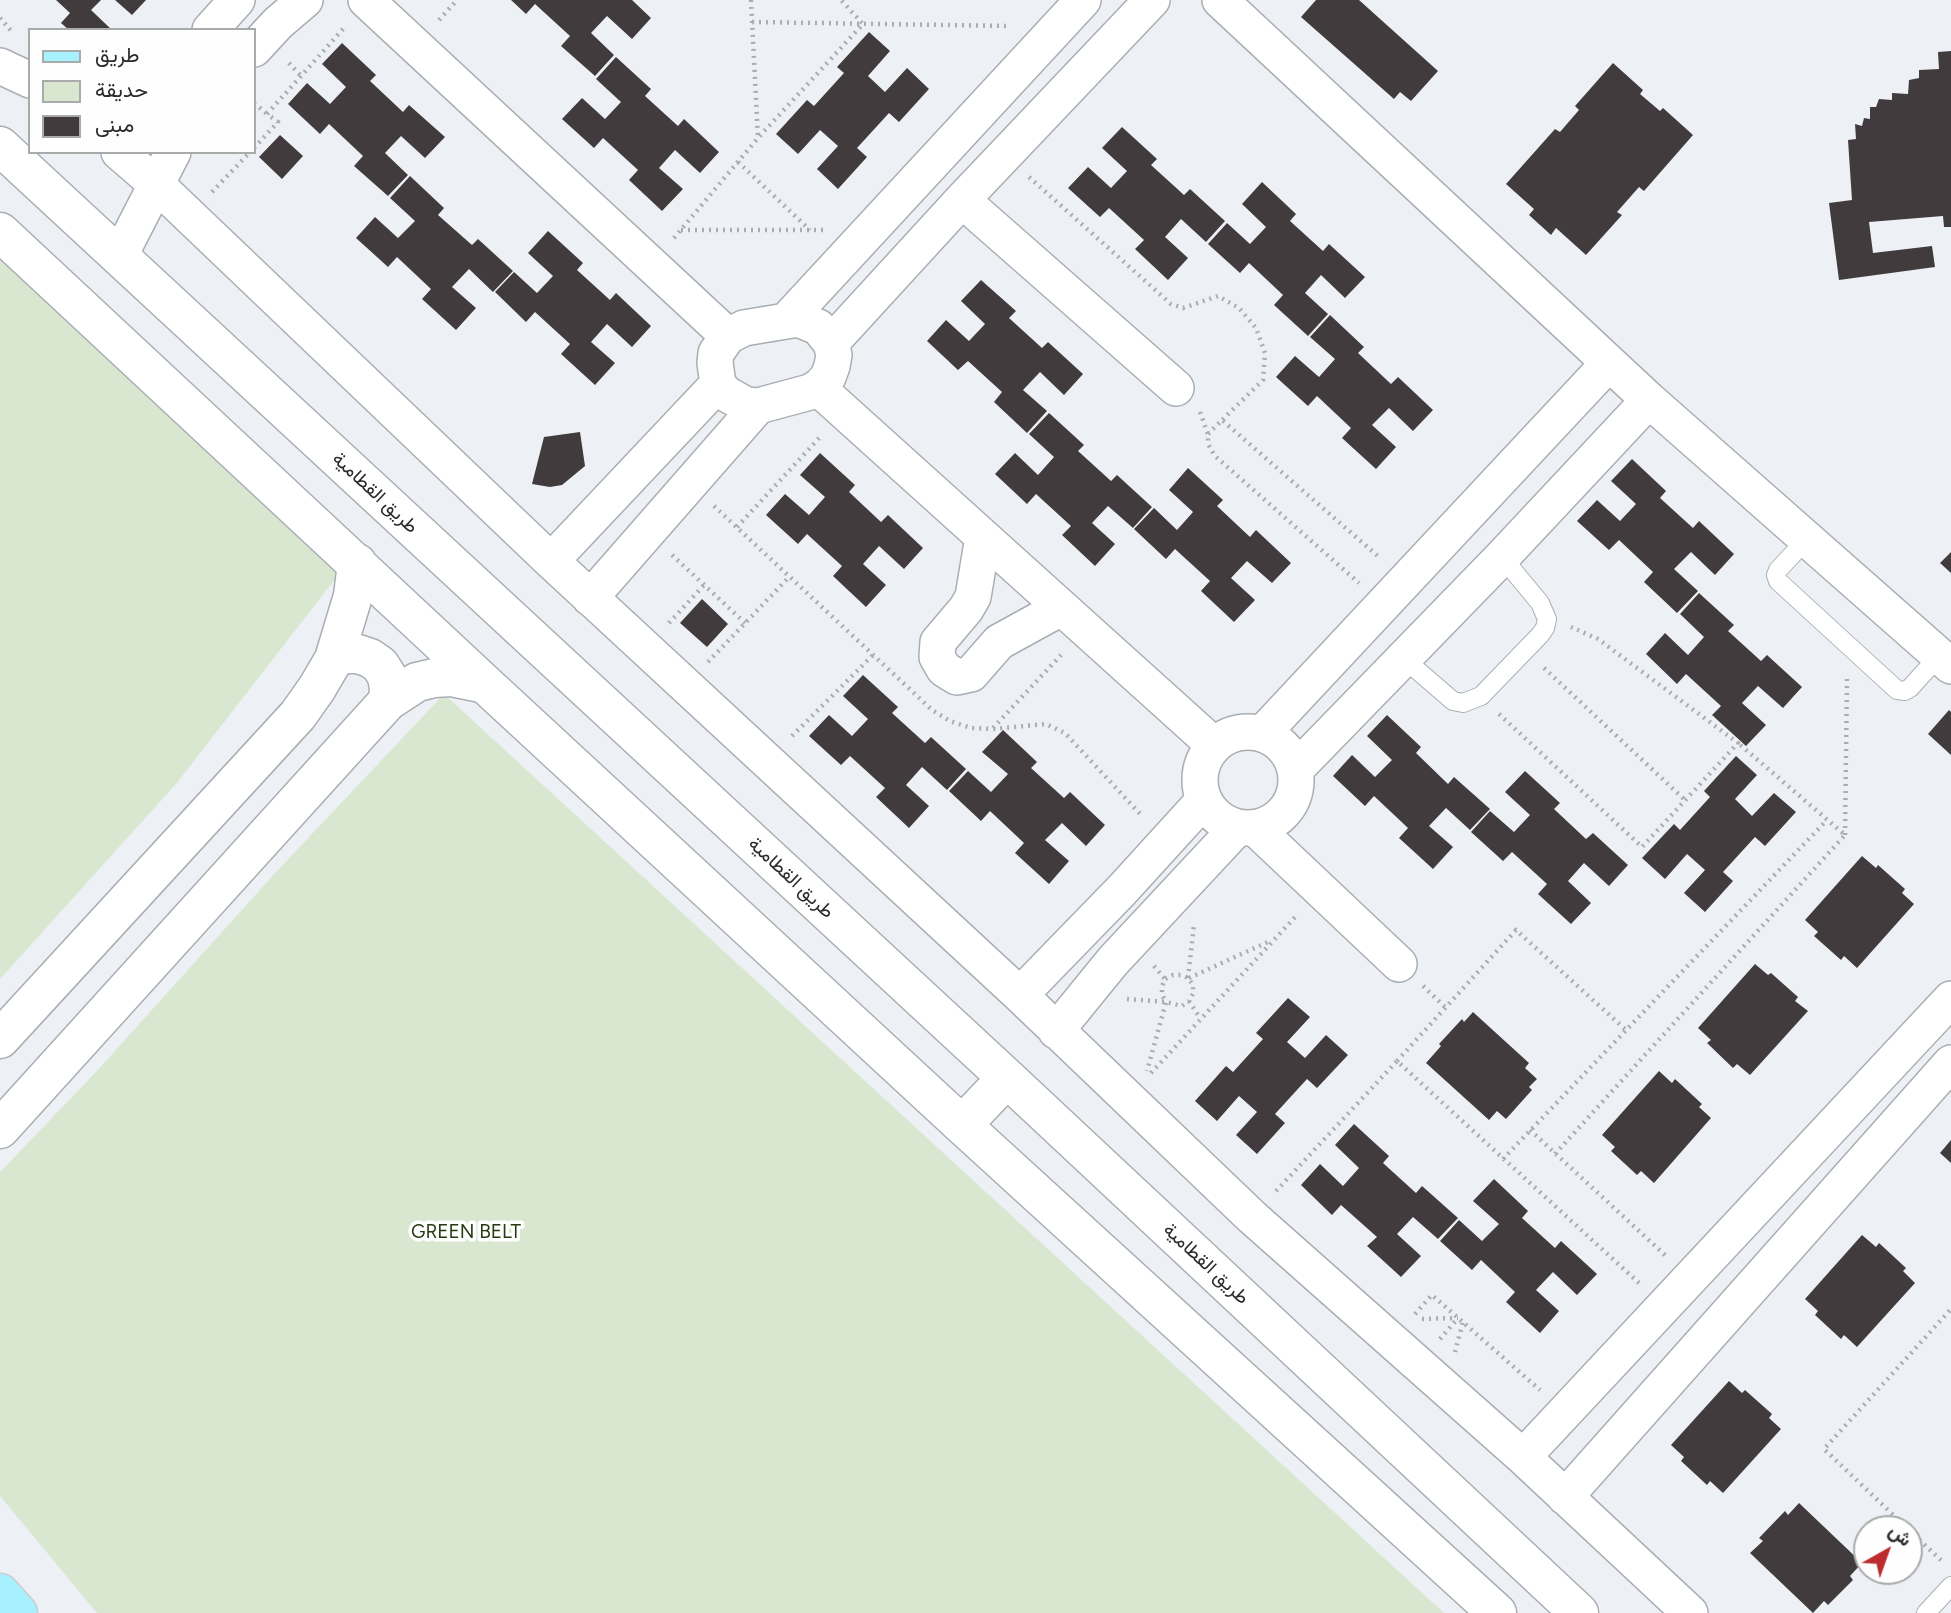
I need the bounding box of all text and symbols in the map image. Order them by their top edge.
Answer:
legend [28,28,256,154]
text: طريق [95,42,140,67]
text: حديقة [95,77,148,102]
text: مبنى [95,112,134,137]
street label: طريق القطامية [327,448,423,538]
street label: طريق القطامية [743,833,839,923]
street label: طريق القطامية [1158,1219,1254,1309]
park label: GREEN BELT [411,1221,521,1243]
north arrow [1853,1515,1923,1585]
text: ش [1884,1519,1917,1551]

